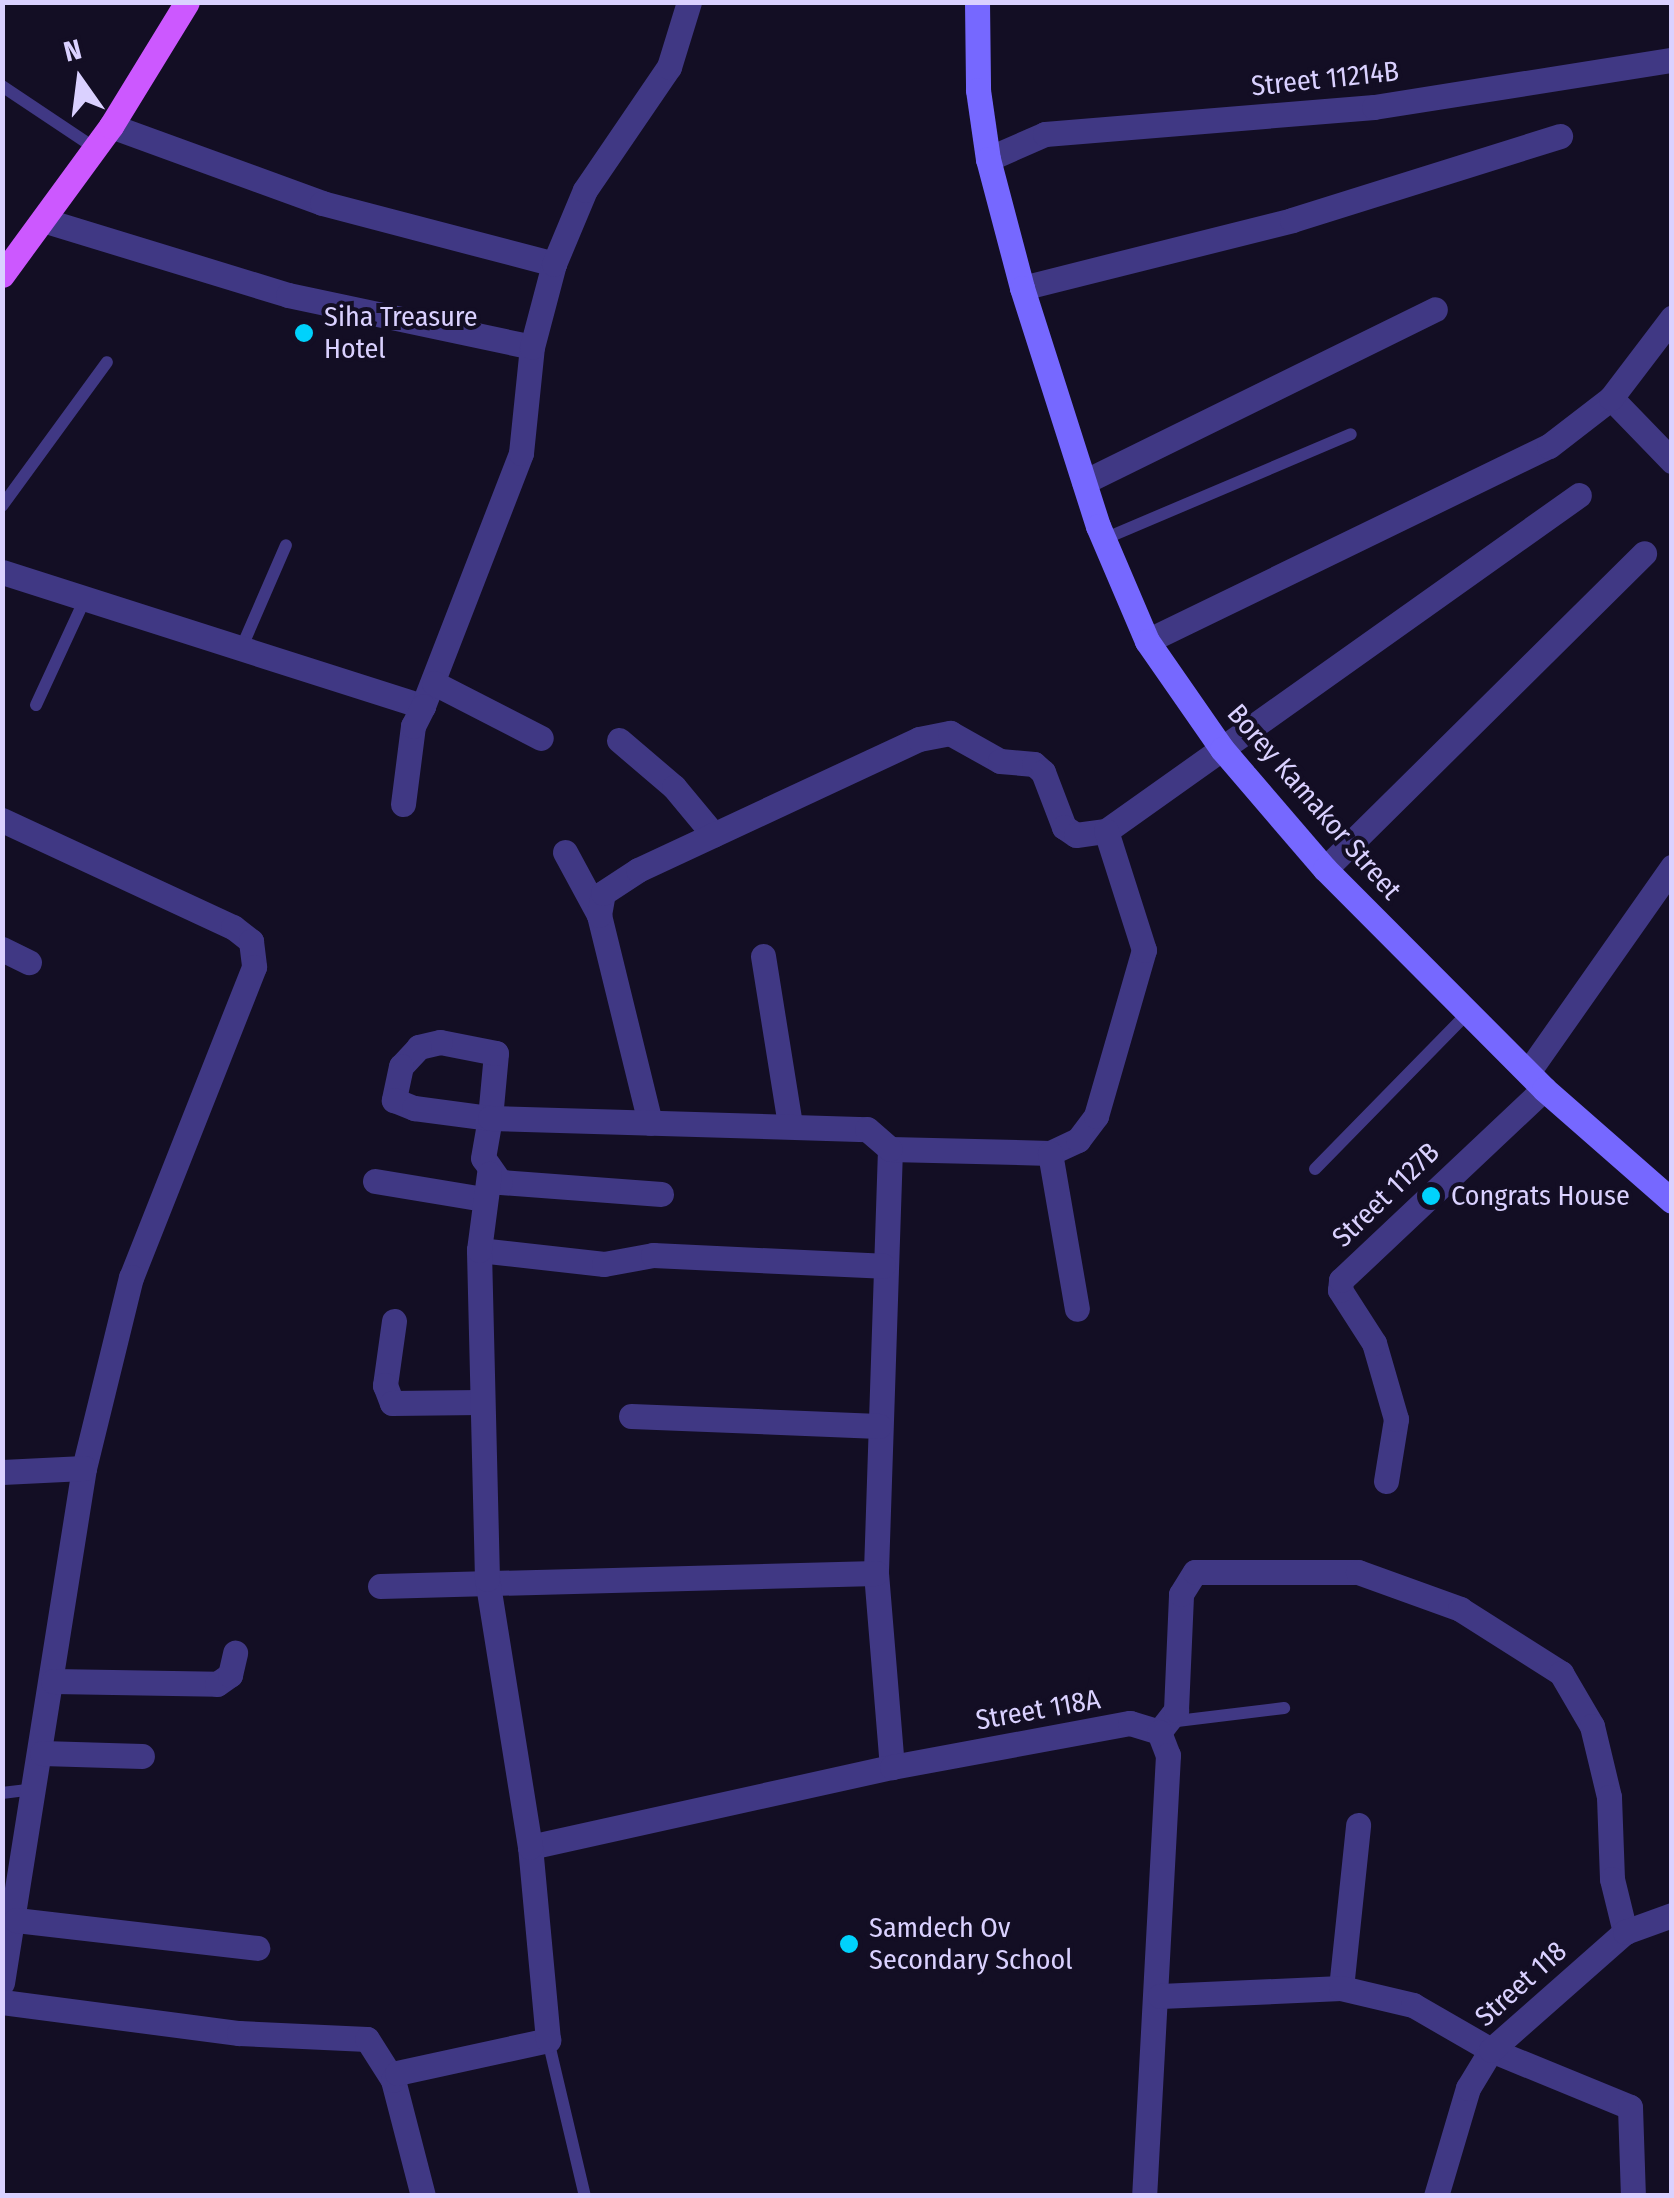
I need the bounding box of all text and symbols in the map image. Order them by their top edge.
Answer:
north arrow [30,30,130,130]
text: N [60,32,85,68]
street label: Street 11214B [1249,55,1401,103]
place label: Siha Treasure Hotel [324,300,478,366]
marker: Siha Treasure Hotel [293,322,315,344]
street label: Borey Kamakor Street [1220,697,1408,907]
street label: Street 1127B [1326,1136,1446,1254]
place label: Congrats House [1451,1179,1630,1213]
marker: Congrats House [1420,1185,1442,1207]
street label: Street 118A [973,1683,1103,1737]
place label: Samdech Ov Secondary School [869,1911,1073,1977]
marker: Samdech Ov Secondary School [838,1933,860,1955]
street label: Street 118 [1469,1934,1573,2034]

